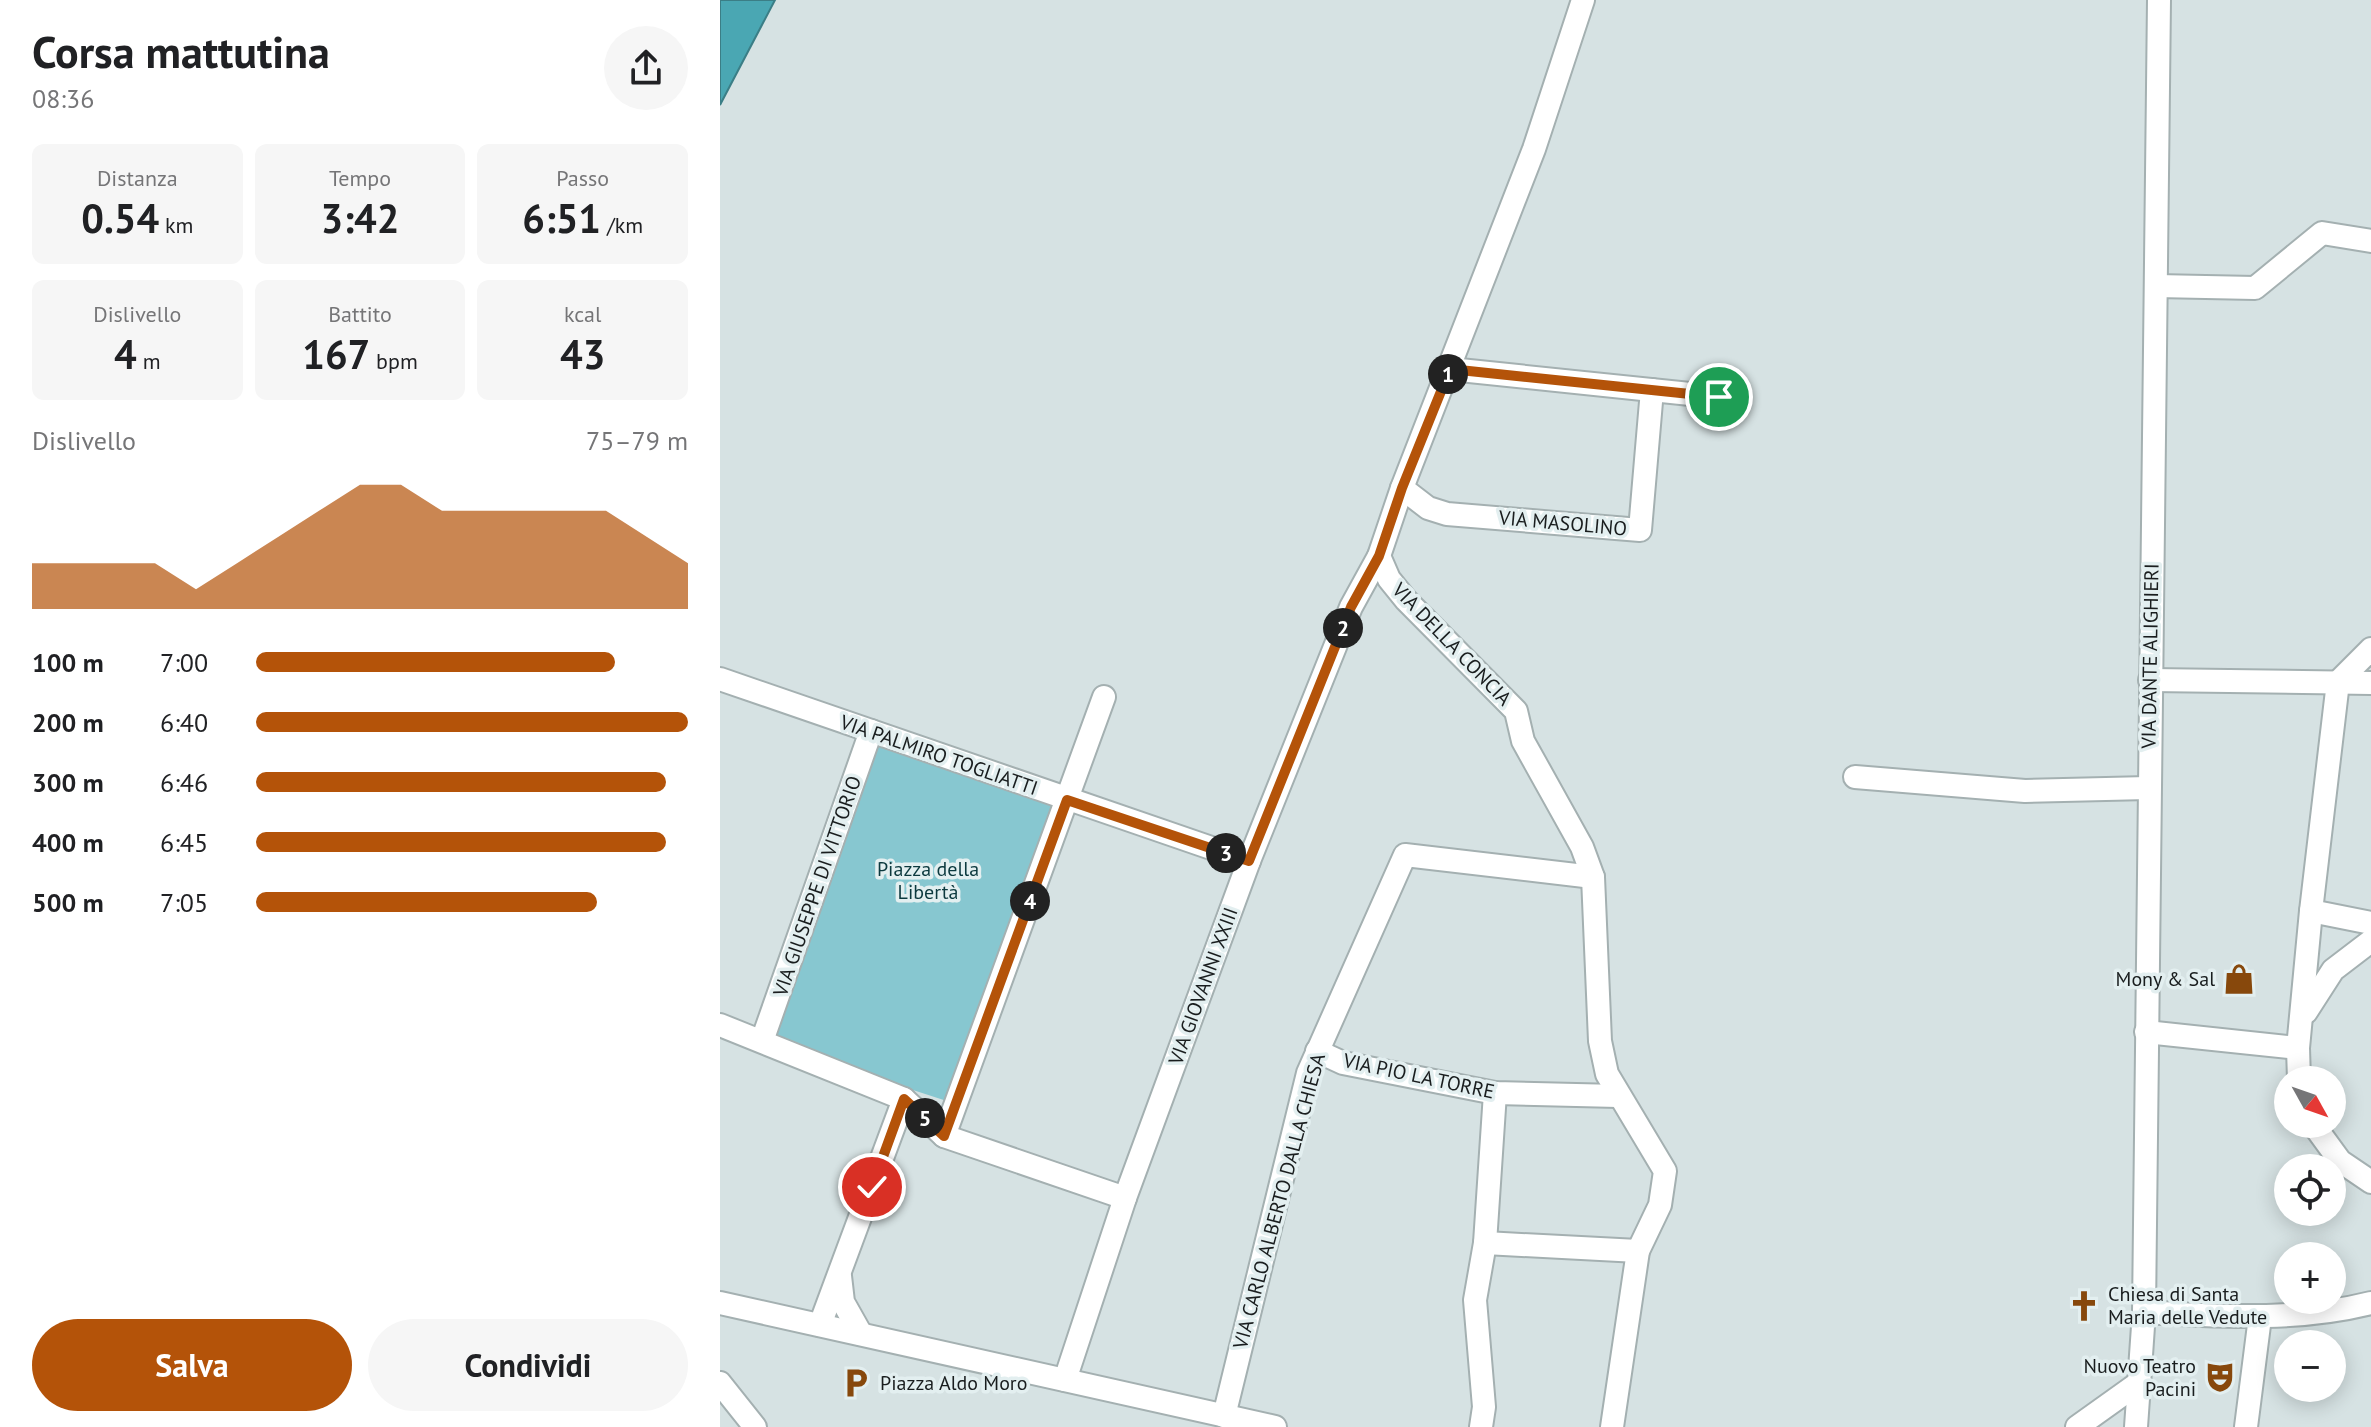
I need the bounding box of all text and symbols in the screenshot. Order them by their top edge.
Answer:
text: Corsa mattutina [32,23,330,80]
button: share [604,26,688,110]
text: 08:36 [32,82,94,115]
text: Distanza [97,164,178,192]
text: Tempo [329,164,391,192]
text: Passo [556,164,609,192]
text: 0.54 [81,192,159,244]
text: 3:42 [321,192,399,244]
text: 6:51 [522,192,601,244]
text: km [159,211,193,239]
text: /km [601,211,643,239]
text: Dislivello [93,300,181,328]
text: Battito [328,300,392,328]
text: kcal [564,300,601,328]
text: 4 [114,328,137,380]
text: 167 [302,328,370,380]
text: 43 [560,328,605,380]
text: m [137,347,161,375]
text: bpm [370,347,418,375]
pin: 1 [1428,354,1468,394]
text: 1 [1442,360,1454,388]
pin [1685,363,1753,431]
icon: arrive [1697,375,1741,419]
text: Dislivello [32,424,136,457]
text: 75–79 m [586,424,688,457]
street label: VIA MASOLINO [1497,504,1628,542]
street label: VIA DANTE ALIGHIERI [2135,563,2165,750]
street label: VIA DELLA CONCIA [1386,576,1518,711]
pin: 2 [1323,608,1363,648]
text: 2 [1337,614,1349,642]
text: 100 m [32,646,104,679]
text: 7:00 [160,646,208,679]
text: 200 m [32,706,104,739]
text: 6:40 [160,706,208,739]
street label: VIA PALMIRO TOGLIATTI [836,709,1041,801]
text: 300 m [32,766,104,799]
text: 6:46 [160,766,208,799]
street label: VIA GIUSEPPE DI VITTORIO [767,772,867,1001]
text: 400 m [32,826,104,859]
text: 6:45 [160,826,208,859]
pin: 3 [1206,833,1246,873]
text: 3 [1220,839,1232,867]
park label: Piazza della Libertà [877,856,979,905]
pin: 4 [1010,881,1050,921]
text: 500 m [32,886,104,919]
text: 7:05 [160,886,208,919]
text: 4 [1024,887,1036,915]
street label: VIA GIOVANNI XXIII [1162,904,1244,1069]
shop icon: Mony & Sal [2222,962,2256,996]
place label: Mony & Sal [2116,966,2215,992]
street label: VIA PIO LA TORRE [1340,1047,1497,1105]
street label: VIA CARLO ALBERTO DALLA CHIESA [1227,1050,1331,1352]
north arrow [2274,1066,2346,1138]
map controls [2274,1066,2346,1402]
pin: 5 [905,1098,945,1138]
text: 5 [919,1104,931,1132]
pin [838,1153,906,1221]
button: locate [2274,1154,2346,1226]
icon: check [850,1165,894,1209]
button: + [2274,1242,2346,1314]
place label: Chiesa di Santa Maria delle Vedute [2108,1281,2267,1330]
church icon: Chiesa di Santa Maria delle Vedute [2067,1289,2101,1323]
button: Salva [32,1319,352,1411]
button: Condividi [368,1319,688,1411]
button: − [2274,1330,2346,1402]
place label: Nuovo Teatro Pacini [2084,1353,2196,1402]
theatre icon: Nuovo Teatro Pacini [2203,1360,2237,1394]
parking icon: Piazza Aldo Moro [839,1366,873,1400]
place label: Piazza Aldo Moro [880,1370,1027,1396]

